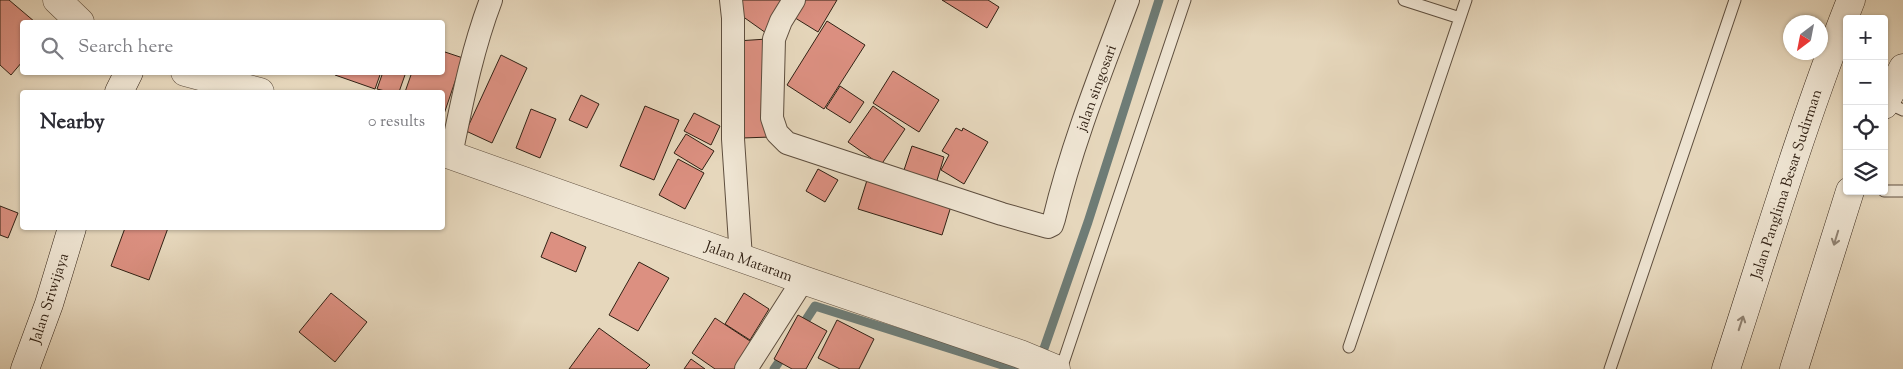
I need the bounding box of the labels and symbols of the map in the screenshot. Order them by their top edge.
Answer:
north arrow [1783,15,1828,60]
street label: jalan singosari [1072,42,1123,135]
street label: Jalan Panglima Besar Sudirman [1746,87,1828,283]
one-way arrow [1831,230,1841,246]
street label: Jalan Mataram [701,237,796,288]
street label: Jalan Sriwijaya [26,250,75,347]
one-way arrow [1737,315,1746,331]

